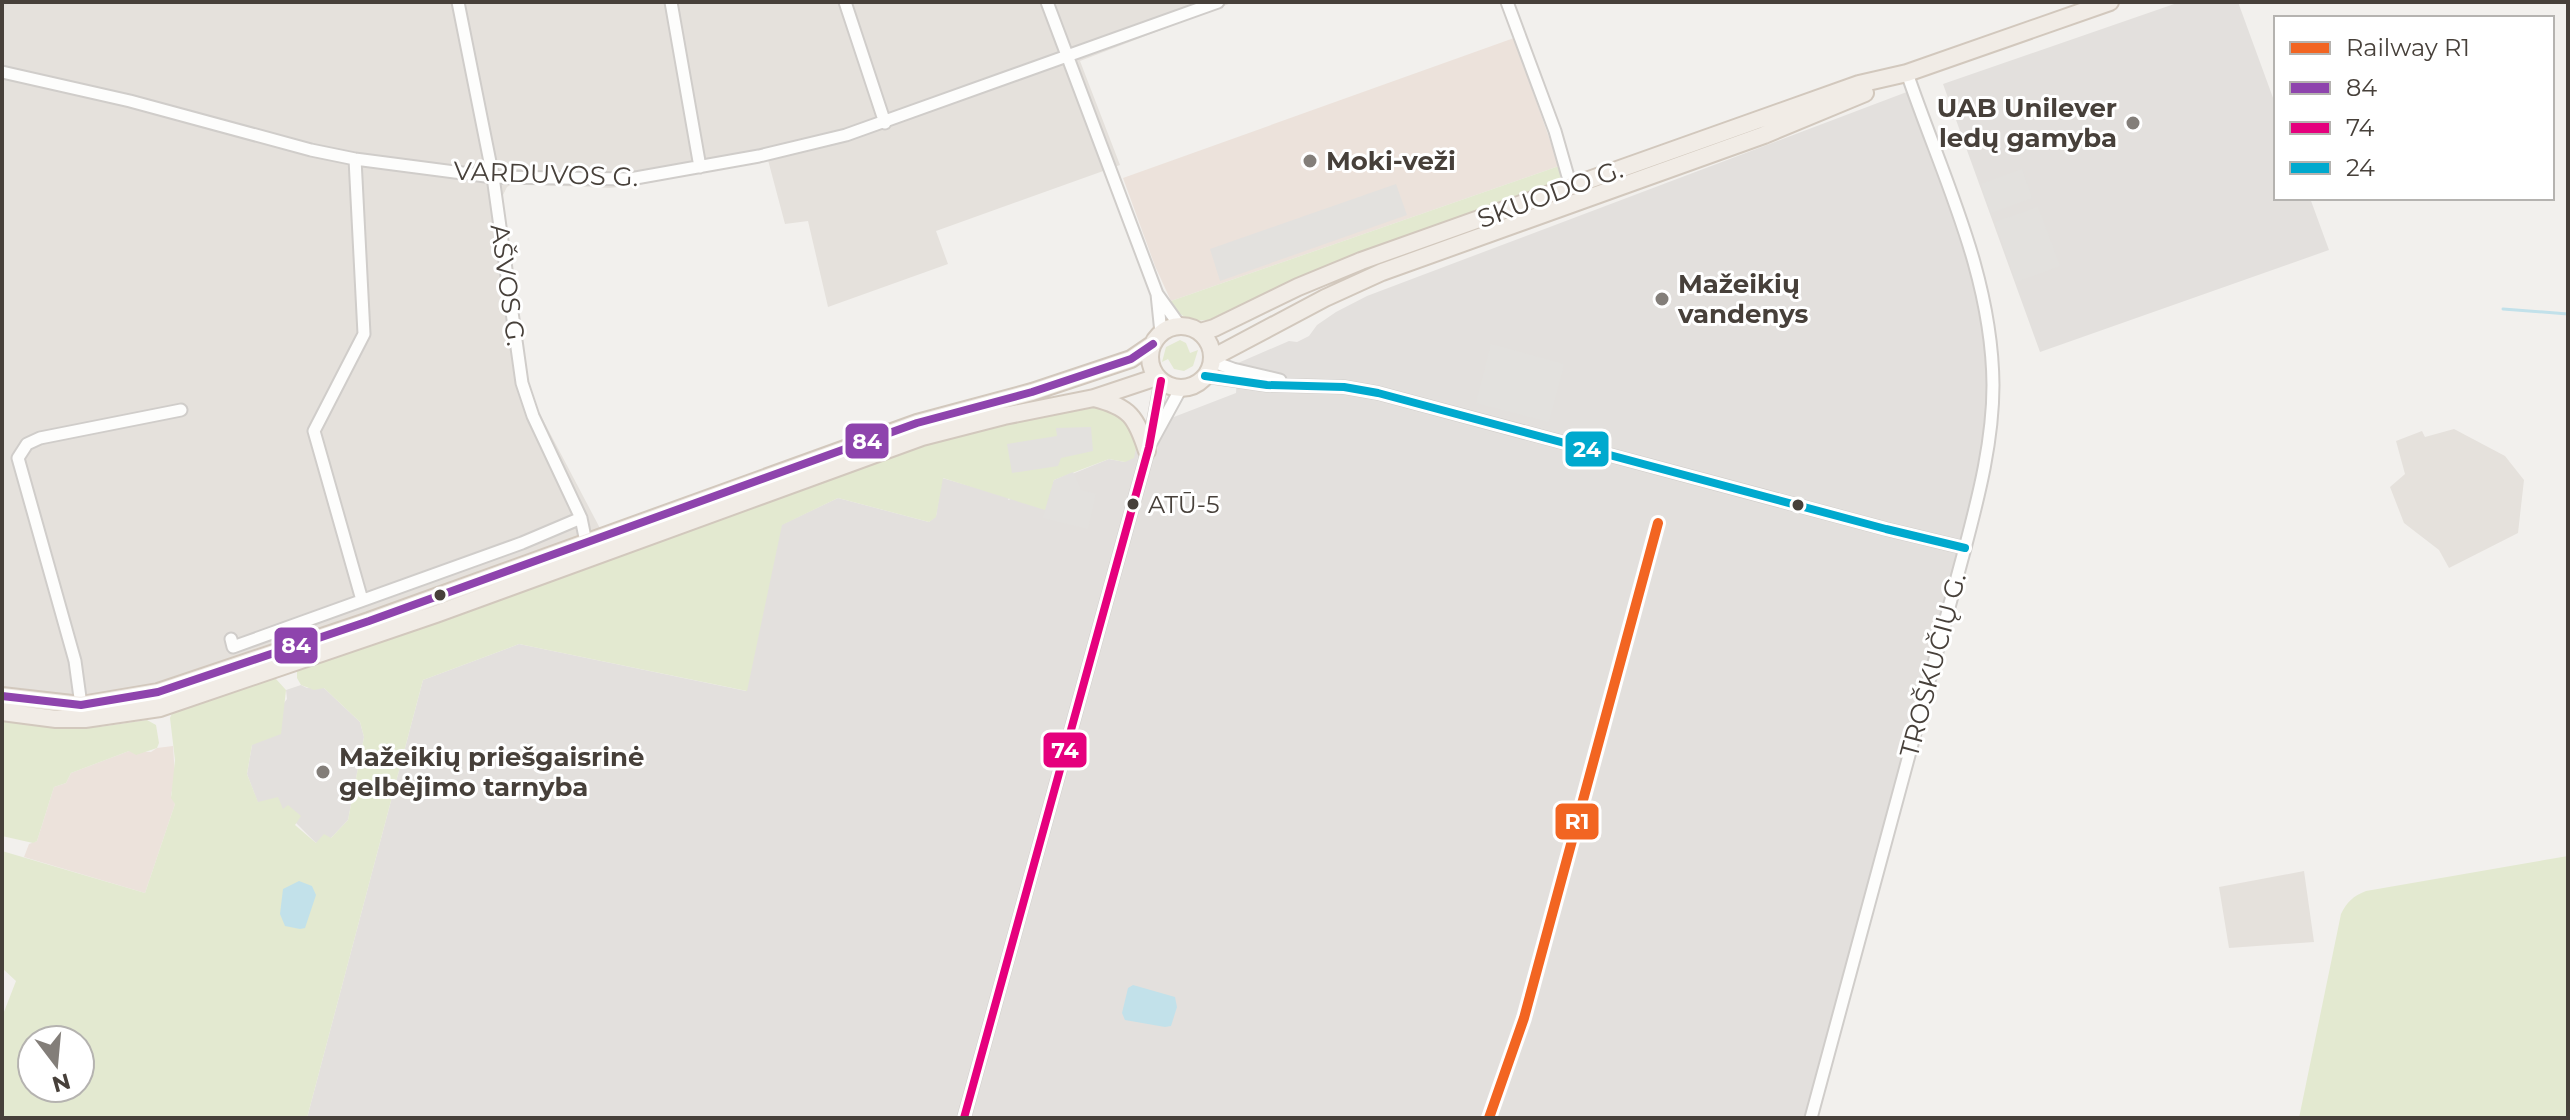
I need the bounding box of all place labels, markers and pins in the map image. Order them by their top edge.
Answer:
place label: UAB Unilever ledų gamyba [1937,92,2117,154]
marker: UAB Unilever ledų gamyba [2124,114,2142,132]
place label: Moki-veži [1326,145,1456,177]
marker: Moki-veži [1301,152,1319,170]
place label: Mažeikių vandenys [1677,268,1809,330]
marker: Mažeikių vandenys [1653,290,1671,308]
place label: ATŪ-5 [1148,490,1220,519]
marker: ATŪ-5 [1125,496,1141,512]
unlabelled marker [1790,497,1806,513]
unlabelled marker [432,587,448,603]
place label: Mažeikių priešgaisrinė gelbėjimo tarnyba [339,741,645,803]
marker: Mažeikių priešgaisrinė gelbėjimo tarnyba [314,763,332,781]

